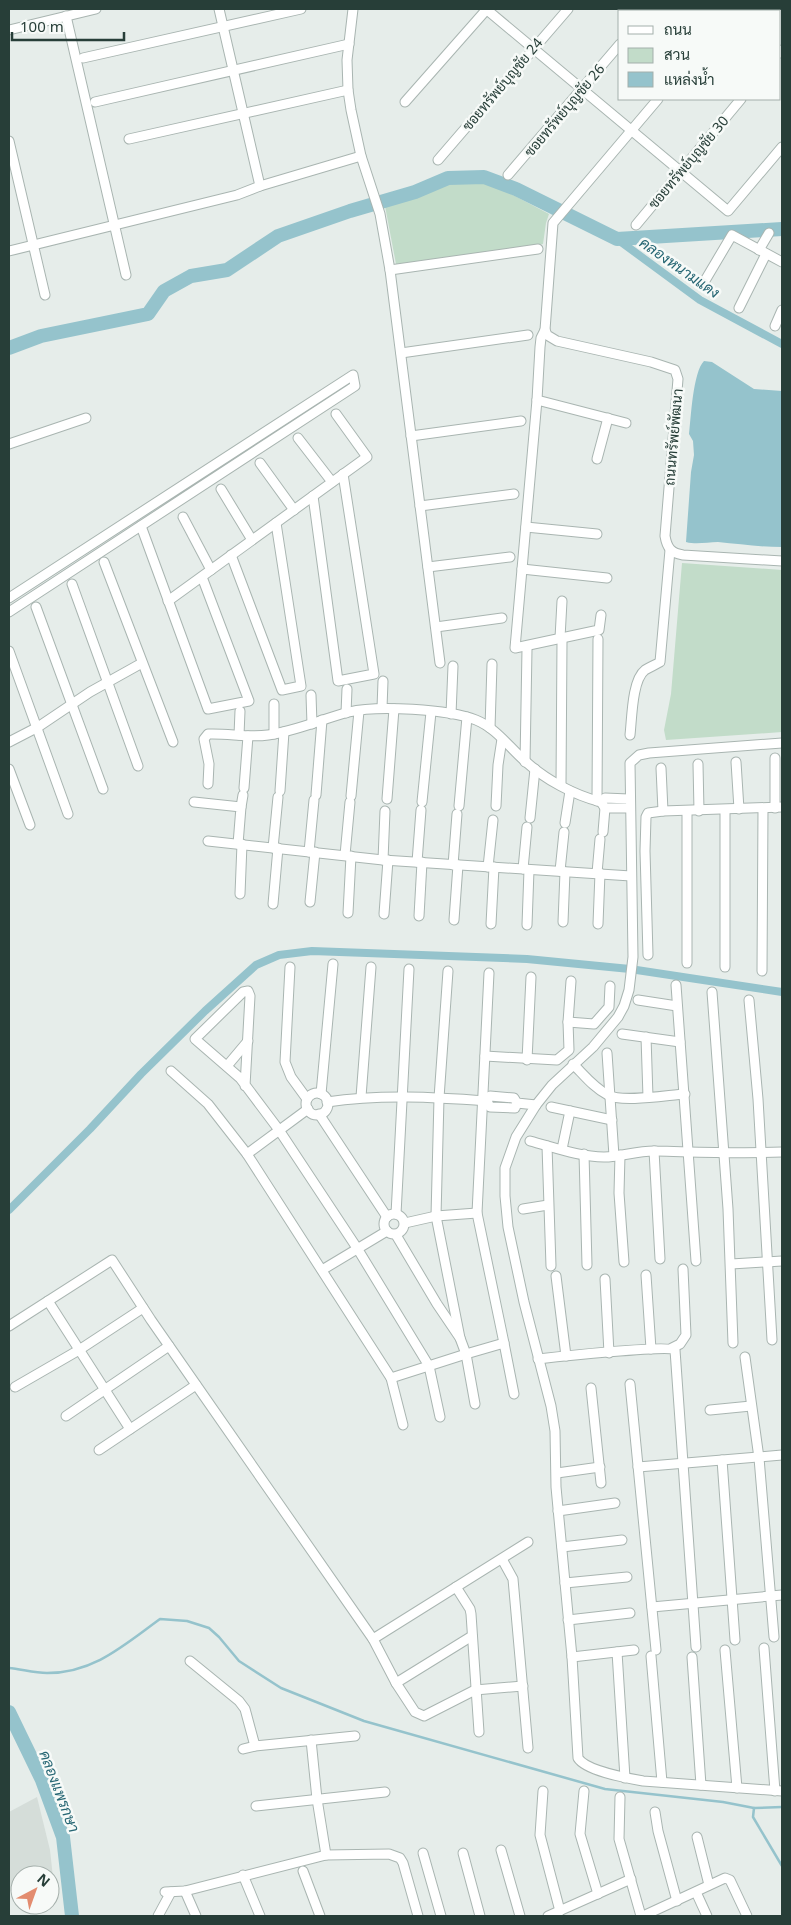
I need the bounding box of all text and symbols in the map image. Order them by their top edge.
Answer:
scale bar [12,10,125,42]
legend [618,10,781,100]
text: 100 m [20,16,64,36]
text: ถนน [664,19,692,39]
street label: ซอยทรัพย์บุญชัย 24 [458,34,547,135]
text: สวน [664,44,690,64]
street label: ซอยทรัพย์บุญชัย 26 [520,60,609,161]
text: แหล่งน้ำ [664,67,715,89]
street label: ซอยทรัพย์บุญชัย 30 [644,112,733,213]
water label: คลองหนามแดง [636,232,724,302]
street label: ถนนทรัพย์พัฒนา [659,388,687,486]
water label: คลองแพรกษา [35,1747,85,1835]
north arrow [10,1865,60,1915]
text: N [33,1869,54,1891]

